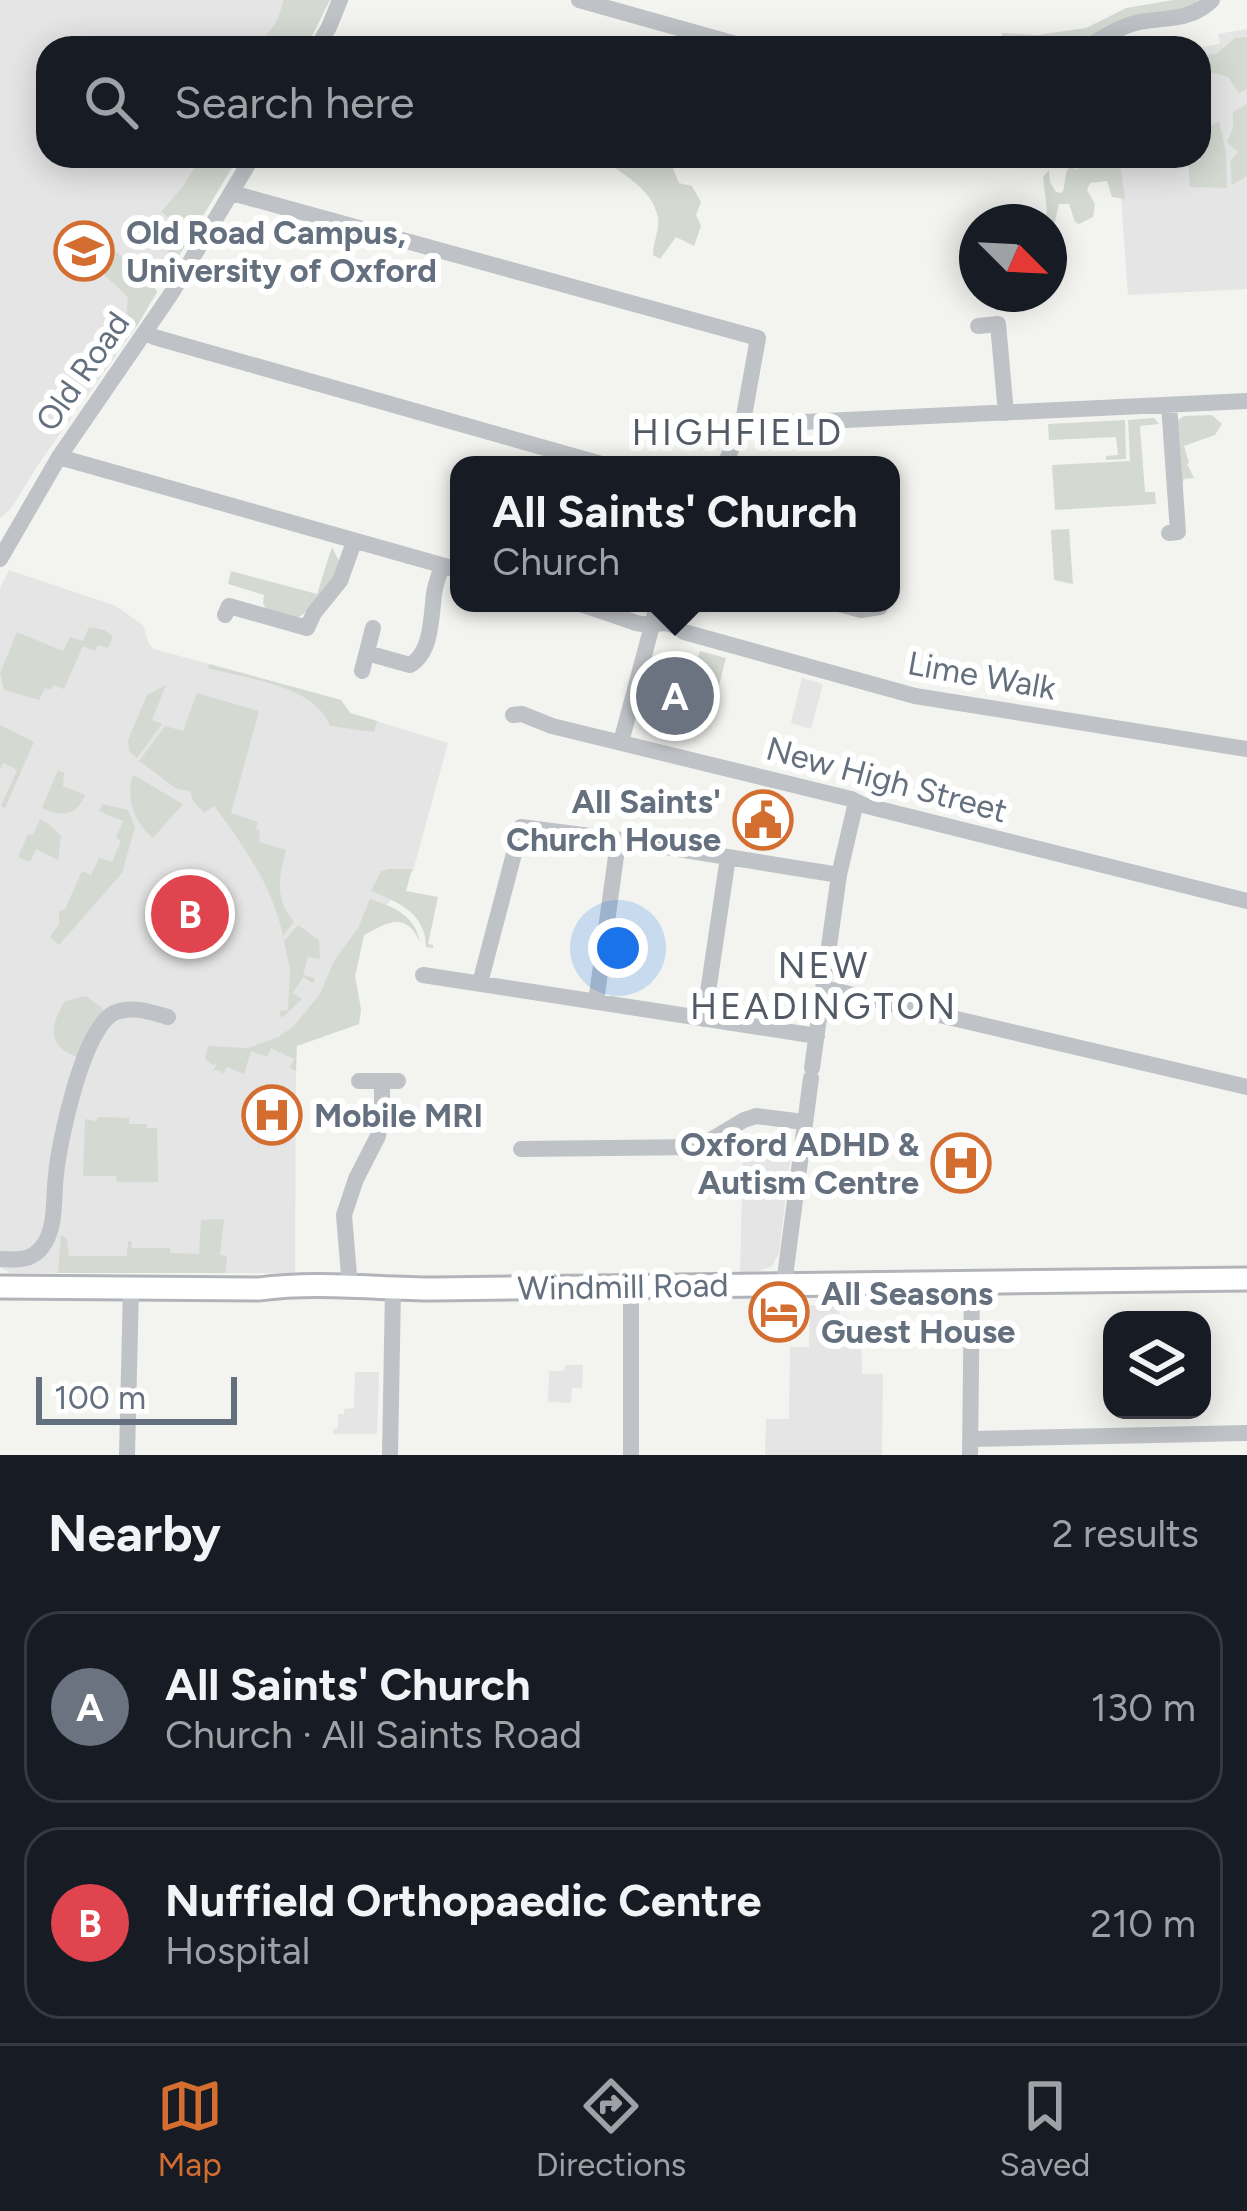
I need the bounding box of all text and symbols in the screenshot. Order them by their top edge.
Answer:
search box [36,36,1211,168]
icon: search [78,69,144,135]
text: Search here [174,75,414,129]
north arrow [959,204,1067,312]
place label: Old Road Campus, University of Oxford [126,213,437,290]
school or university icon: Old Road Campus, University of Oxford [53,220,115,282]
street label: Old Road [27,304,137,438]
district label: HIGHFIELD [632,411,844,454]
popup [450,456,900,612]
text: All Saints' Church [492,484,858,538]
text: Church [492,538,620,585]
street label: Lime Walk [905,643,1059,708]
pin: A [636,651,714,741]
street label: New High Street [762,729,1012,830]
place label: All Saints' Church House [506,782,721,859]
public building icon: All Saints' Church House [732,789,794,851]
pin: B [151,869,229,959]
your location [588,918,648,978]
district label: NEW HEADINGTON [690,944,958,1028]
hospital icon: Mobile MRI [241,1084,303,1146]
place label: Mobile MRI [314,1096,483,1135]
place label: Oxford ADHD & Autism Centre [680,1125,920,1202]
hospital icon: Oxford ADHD & Autism Centre [930,1132,992,1194]
street label: Windmill Road [517,1265,729,1308]
place label: All Seasons Guest House [821,1274,1015,1351]
hotel icon: All Seasons Guest House [748,1281,810,1343]
map controls [1103,1311,1211,1419]
button: layers [1103,1311,1211,1419]
scale bar [36,1371,237,1424]
text: 100 m [54,1378,146,1417]
text: Nearby [48,1503,221,1564]
text: 2 results [1052,1510,1199,1557]
text: All Saints' Church [165,1657,531,1711]
text: A [76,1684,104,1731]
text: 130 m [1091,1684,1196,1731]
text: Church · All Saints Road [165,1711,582,1758]
text: Nuffield Orthopaedic Centre [165,1873,761,1927]
text: B [78,1900,102,1947]
text: 210 m [1090,1900,1196,1947]
text: Hospital [165,1927,310,1974]
tab: Map [157,2073,223,2184]
tab: Directions [536,2073,686,2184]
tab: Saved [999,2073,1090,2184]

